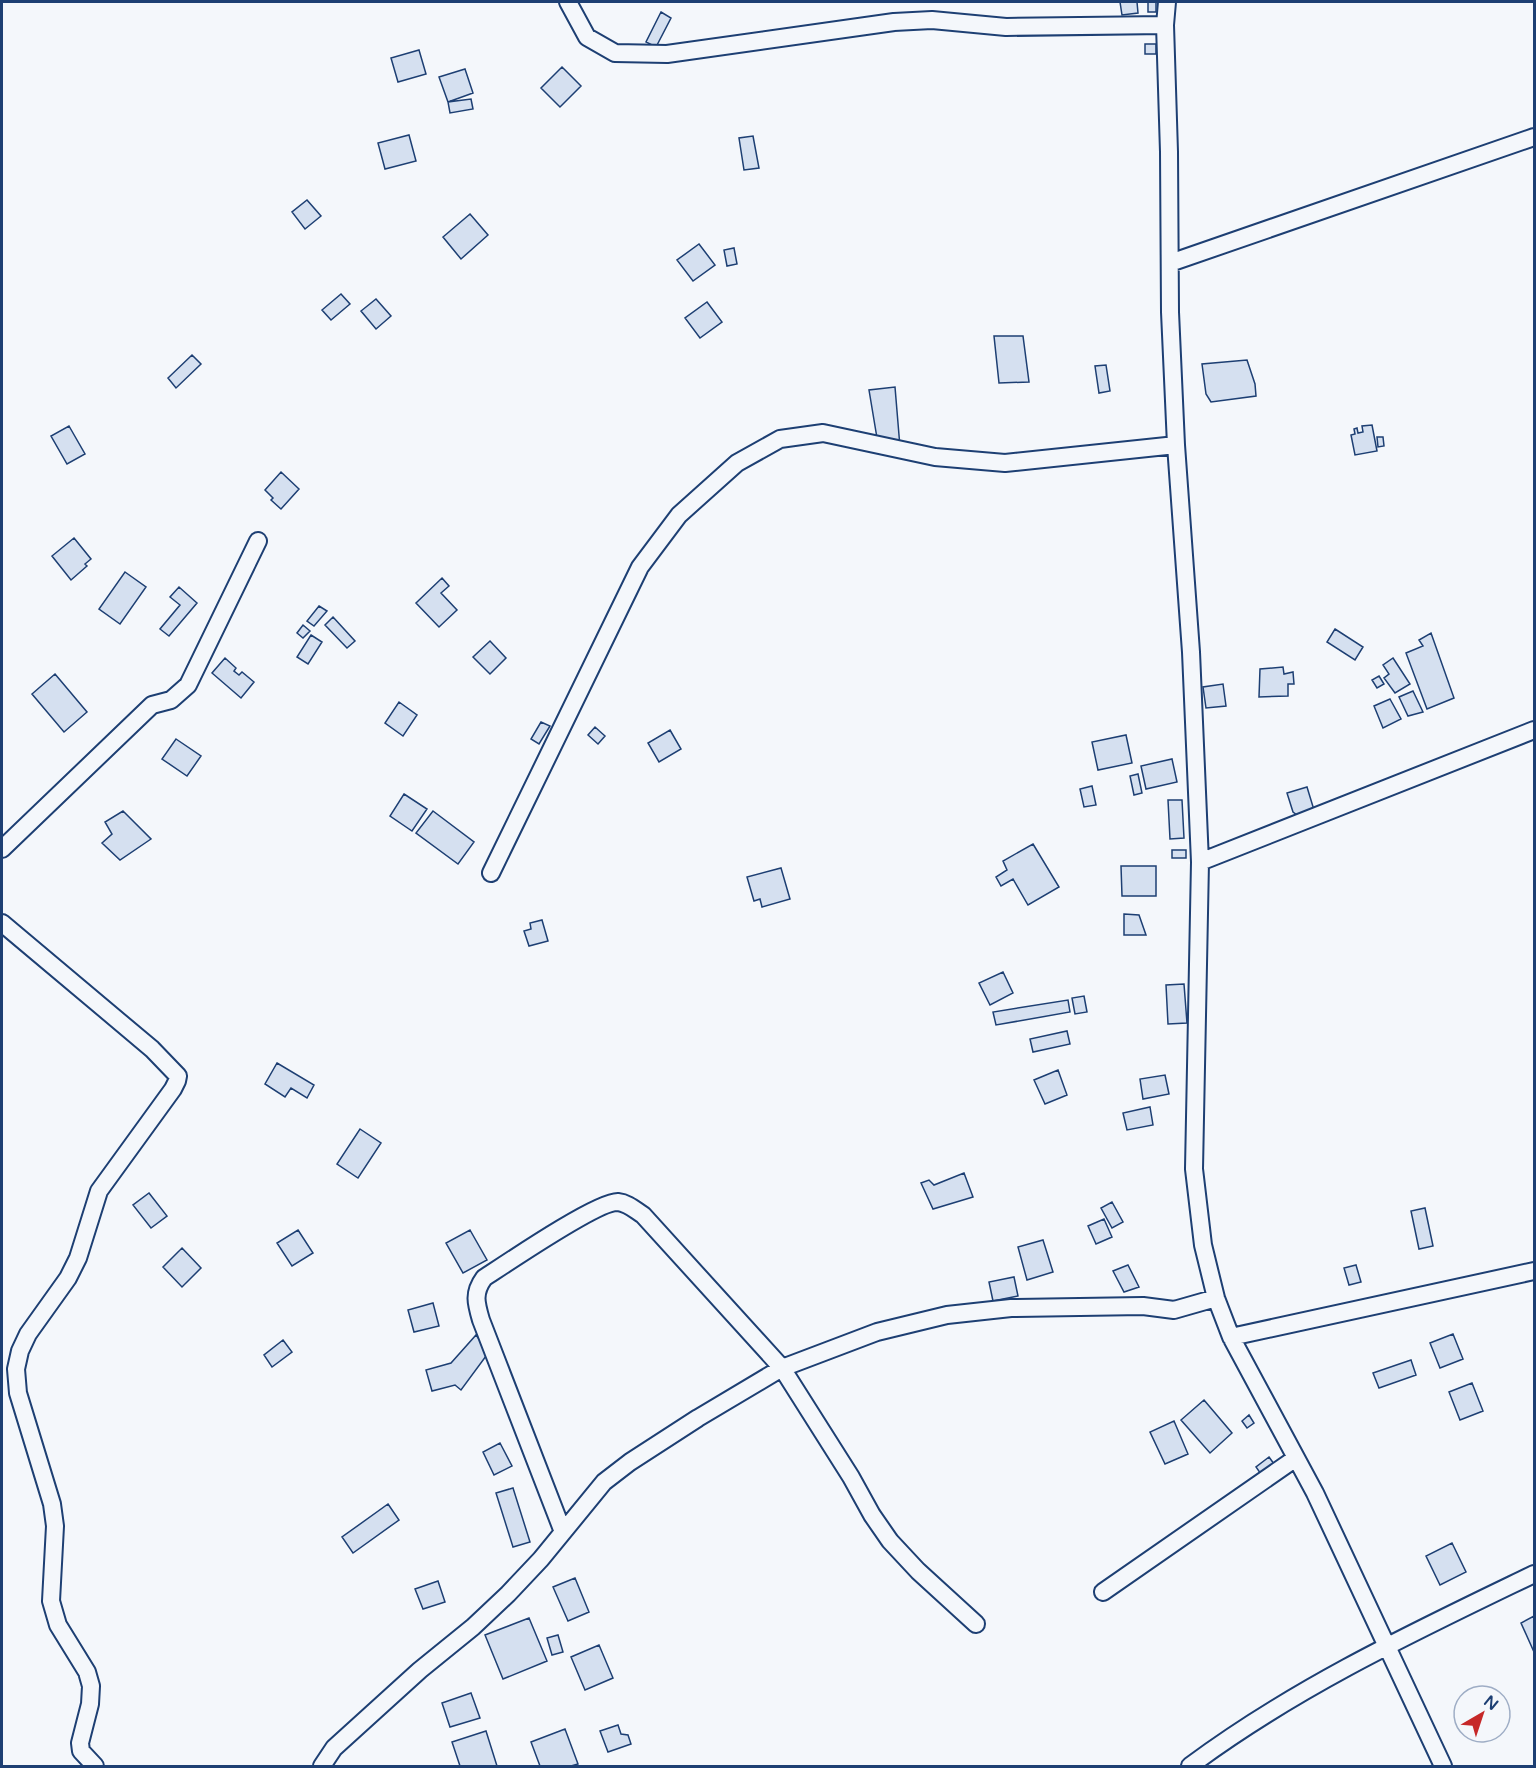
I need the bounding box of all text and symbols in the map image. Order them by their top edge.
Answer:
north arrow [1452,1684,1512,1744]
text: N [1480,1691,1502,1715]

